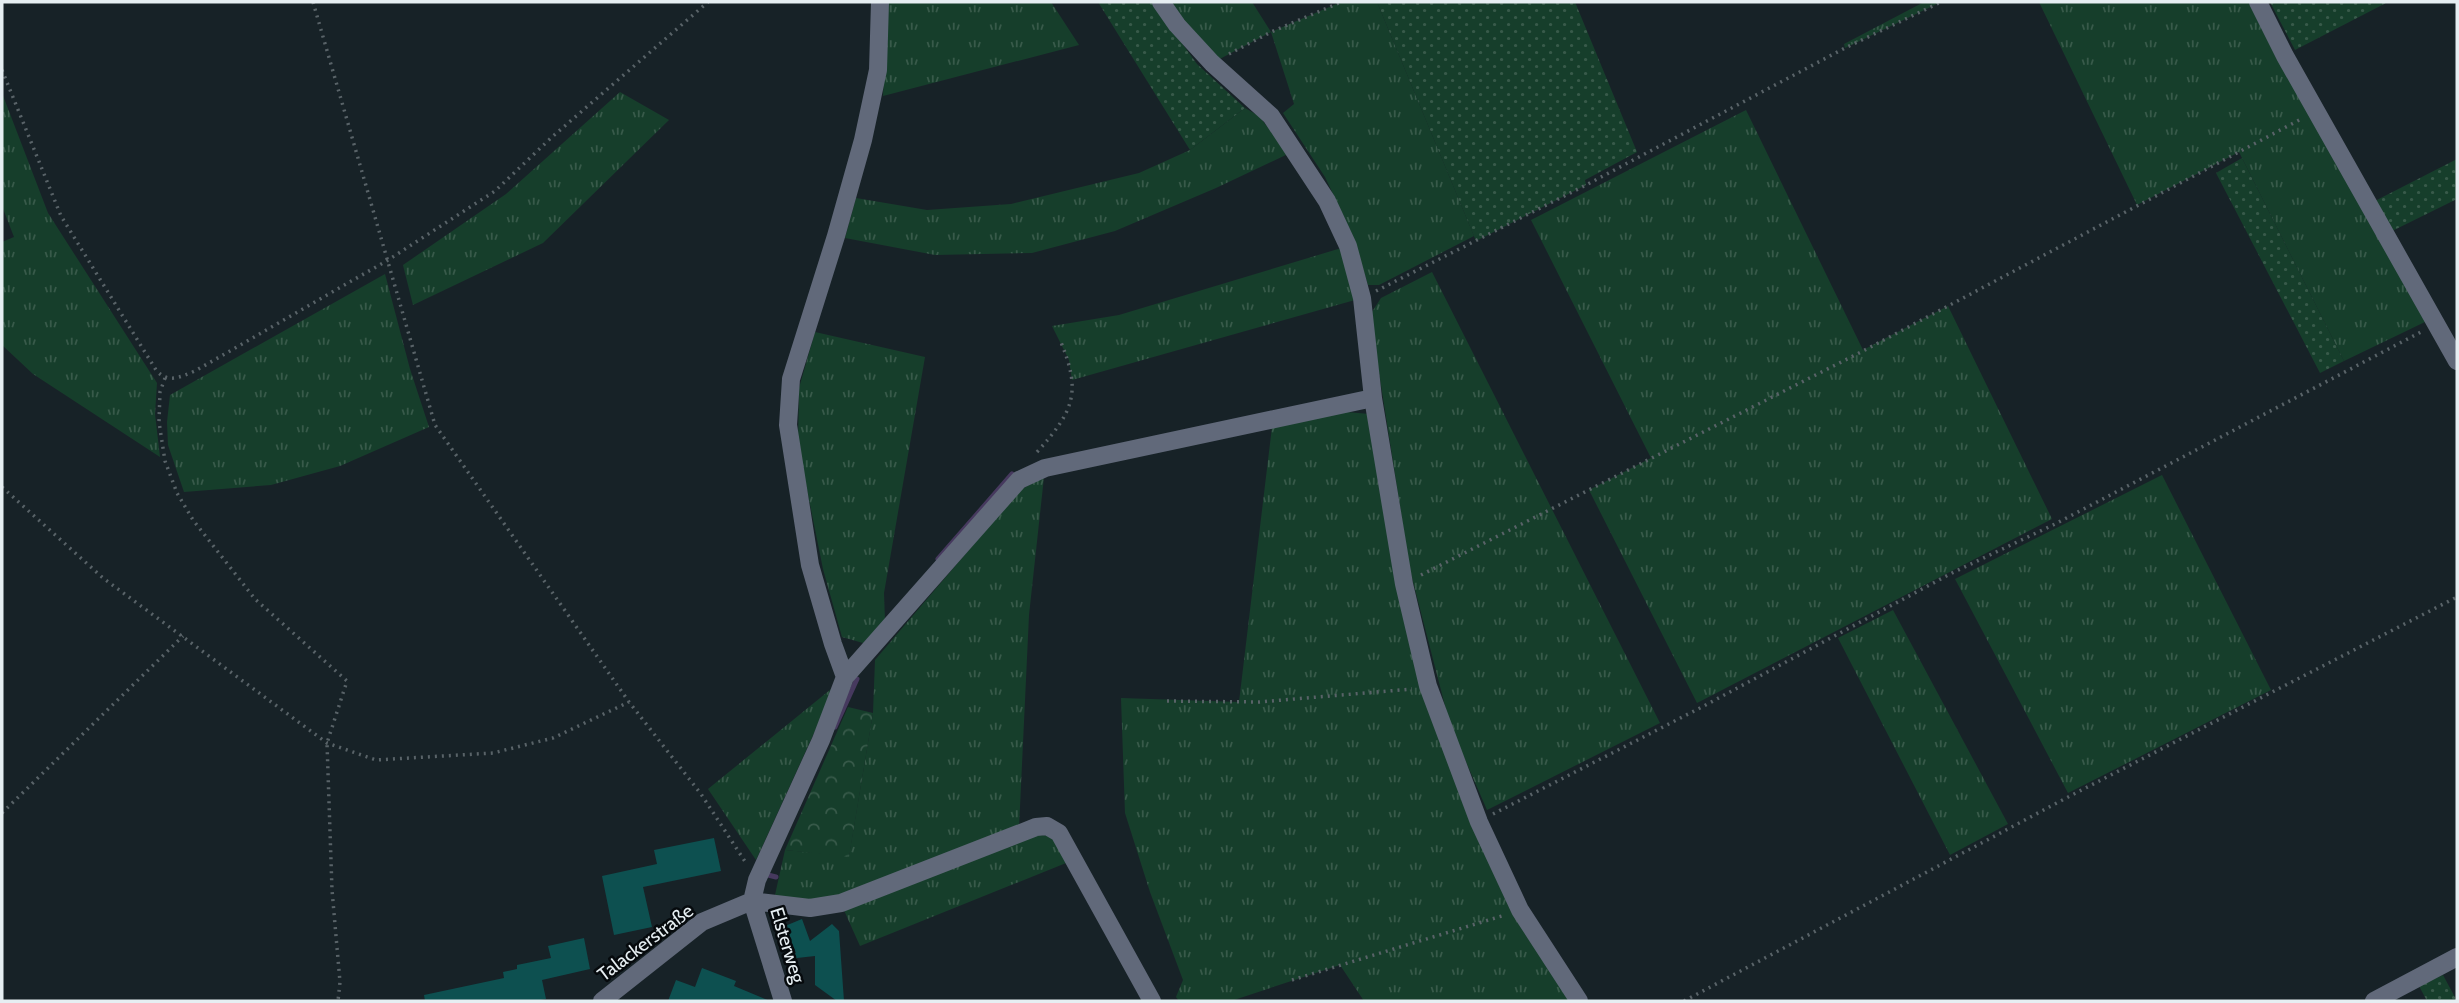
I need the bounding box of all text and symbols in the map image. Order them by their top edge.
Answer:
street label: Talackerstraße [593,899,698,986]
street label: Elsterweg [765,905,810,986]

